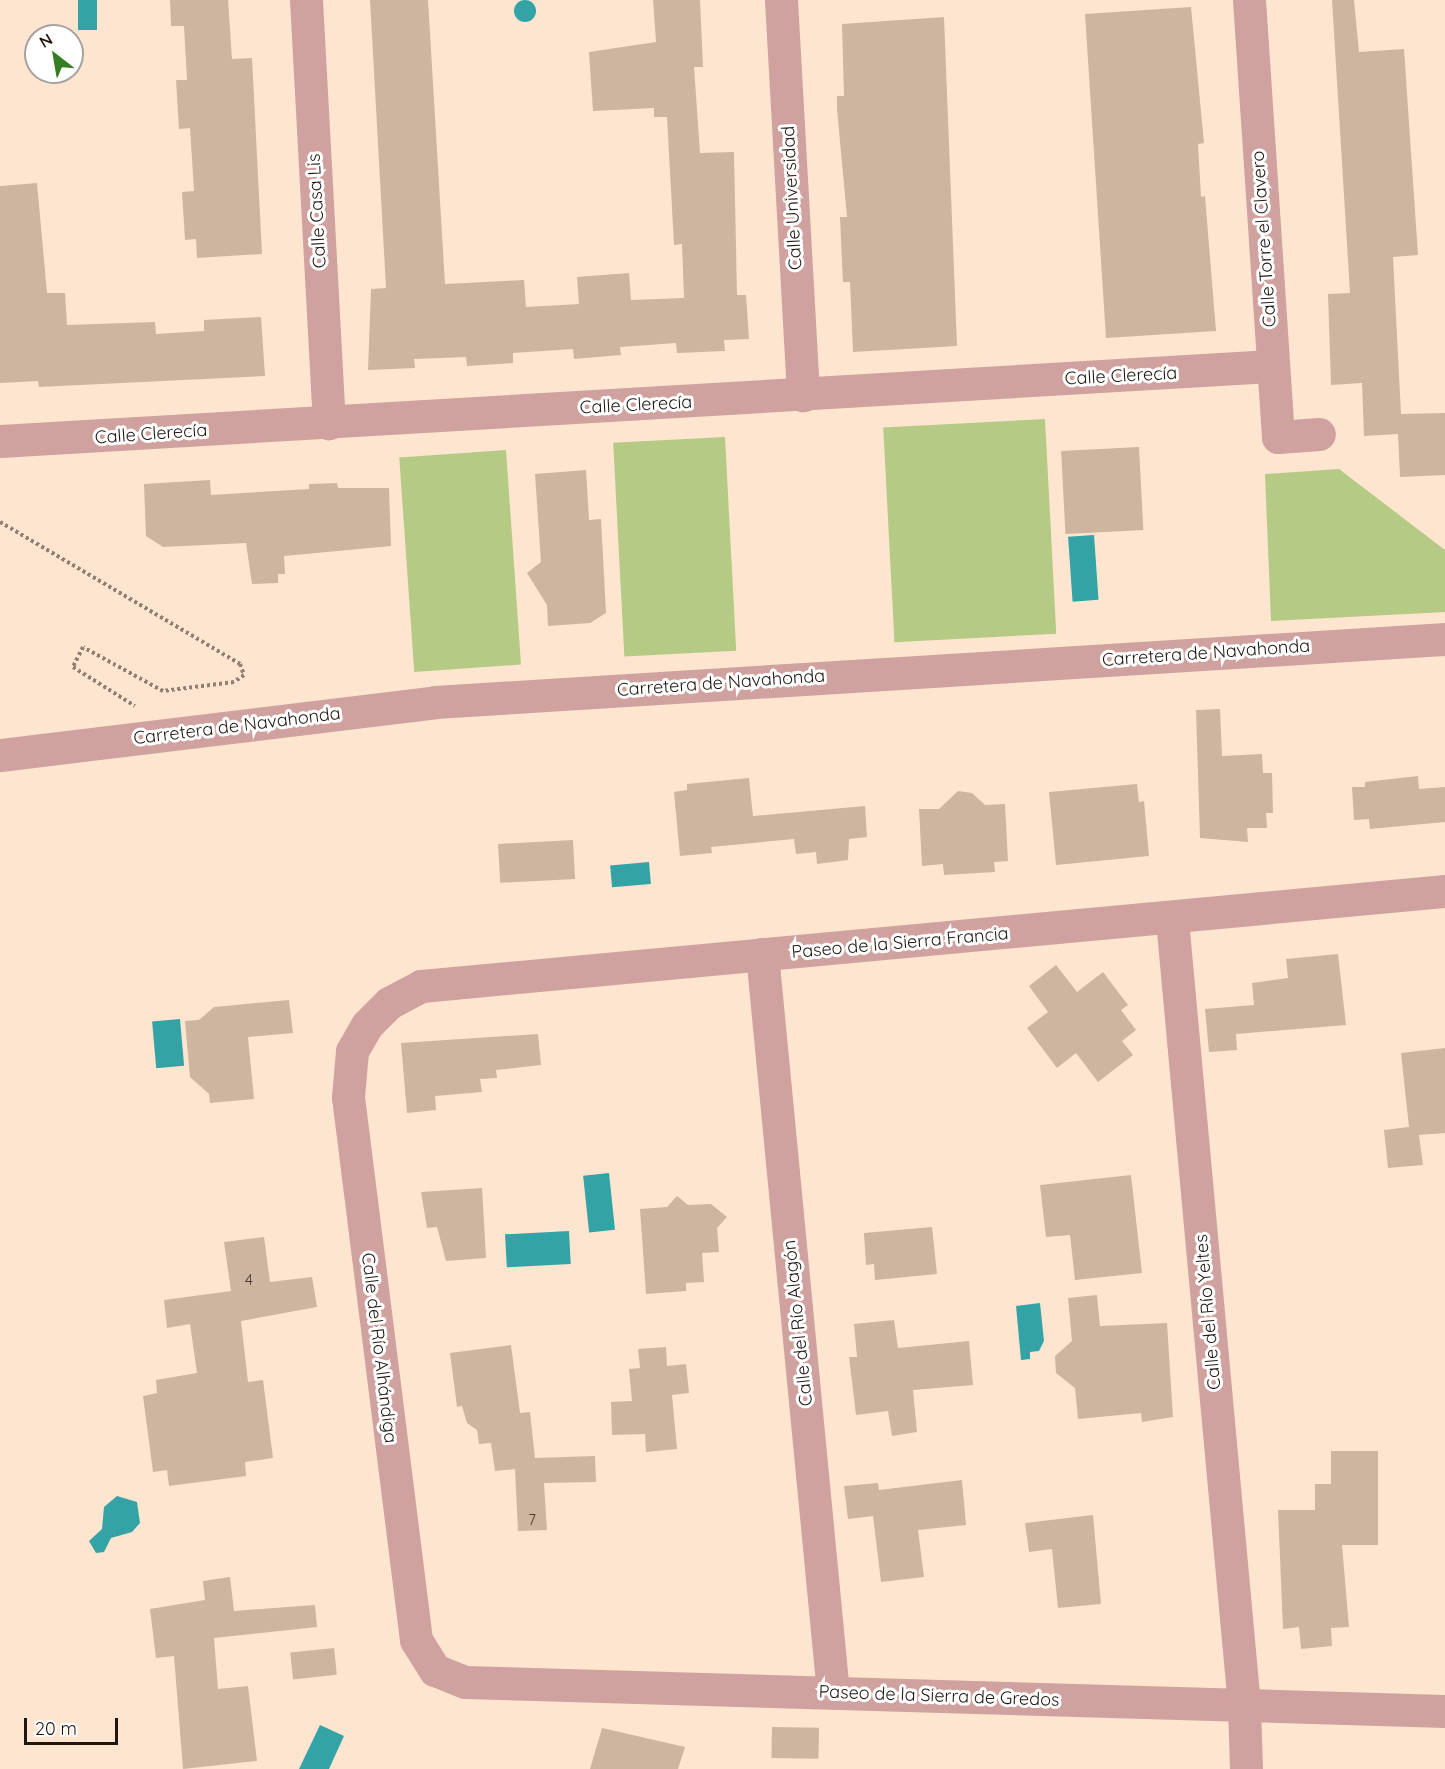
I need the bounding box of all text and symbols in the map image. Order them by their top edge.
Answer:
north arrow [24,24,84,84]
text: N [36,29,56,52]
street label: Calle Universidad [777,125,807,271]
street label: Calle Torre el Clavero [1247,150,1281,328]
street label: Calle Casa Lis [303,153,331,269]
street label: Calle Clerecía [1064,362,1178,390]
street label: Calle Clerecía [579,391,693,419]
street label: Calle Clerecía [94,419,208,449]
street label: Carretera de Navahonda [1101,635,1311,671]
street label: Carretera de Navahonda [616,665,826,701]
street label: Carretera de Navahonda [132,703,342,749]
street label: Paseo de la Sierra Francia [791,923,1009,963]
street label: Calle del Río Yeltes [1190,1233,1226,1391]
street label: Calle del Río Alagón [779,1239,817,1407]
street label: Calle del Río Alhándiga [357,1251,401,1445]
house number: 4 [245,1271,253,1289]
house number: 7 [528,1511,536,1529]
street label: Paseo de la Sierra de Gredos [818,1681,1060,1711]
scale bar [27,1706,122,1744]
text: 20 m [35,1717,77,1740]

